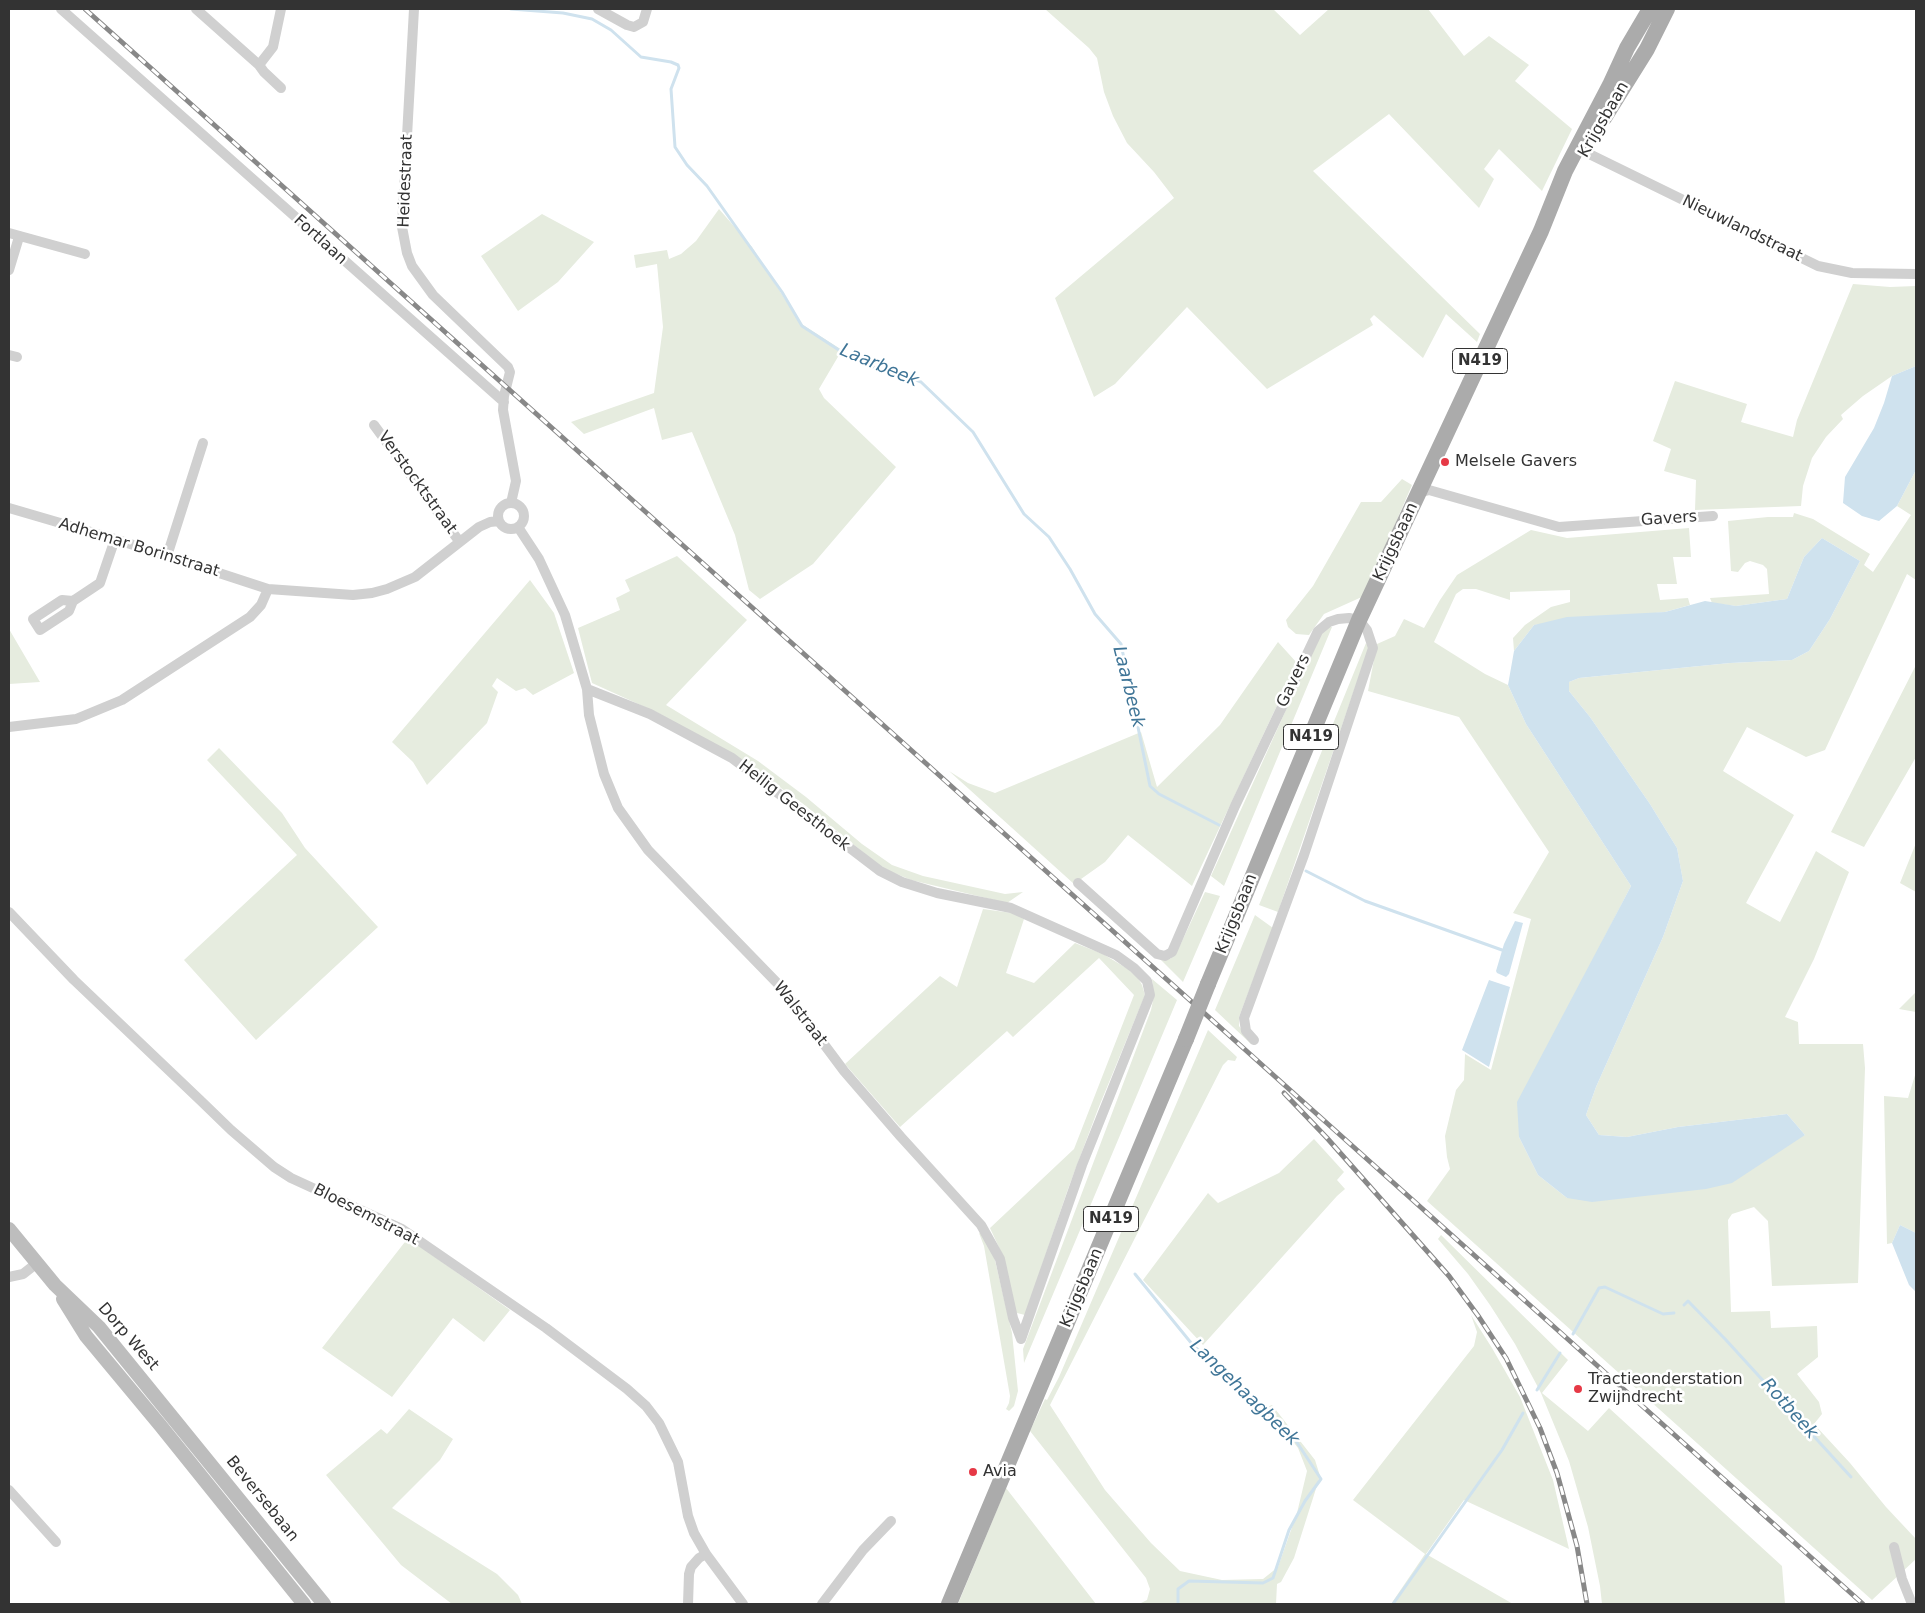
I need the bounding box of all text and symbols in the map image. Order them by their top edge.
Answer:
street label: Krijgsbaan [1575,79,1633,161]
street label: Heidestraat [395,134,417,228]
street label: Nieuwlandstraat [1679,192,1805,266]
street label: Fortlaan [289,211,351,269]
water label: Laarbeek [836,340,922,392]
road number: N419 [1452,348,1508,374]
street label: Verstocktstraat [373,428,461,538]
place label: Melsele Gavers [1455,452,1577,472]
marker: Melsele Gavers [1439,456,1451,468]
street label: Krijgsbaan [1369,500,1423,584]
street label: Gavers [1640,507,1698,531]
street label: Adhemar Borinstraat [56,514,222,582]
water label: Laarbeek [1107,644,1149,730]
street label: Gavers [1273,651,1315,711]
road number: N419 [1284,724,1338,750]
street label: Heilig Geesthoek [734,757,854,855]
street label: Krijgsbaan [1212,871,1262,957]
street label: Walstraat [769,978,831,1050]
street label: Bloesemstraat [310,1180,422,1250]
road number: N419 [1084,1206,1138,1232]
street label: Krijgsbaan [1057,1245,1107,1331]
street label: Dorp West [93,1299,163,1375]
water label: Langehaagbeek [1185,1335,1303,1451]
place label: Tractieonderstation Zwijndrecht [1588,1370,1743,1408]
water label: Rotbeek [1756,1374,1822,1444]
marker: Tractieonderstation Zwijndrecht [1572,1383,1584,1395]
street label: Beversebaan [222,1452,302,1546]
place label: Avia [983,1462,1017,1482]
marker: Avia [967,1466,979,1478]

